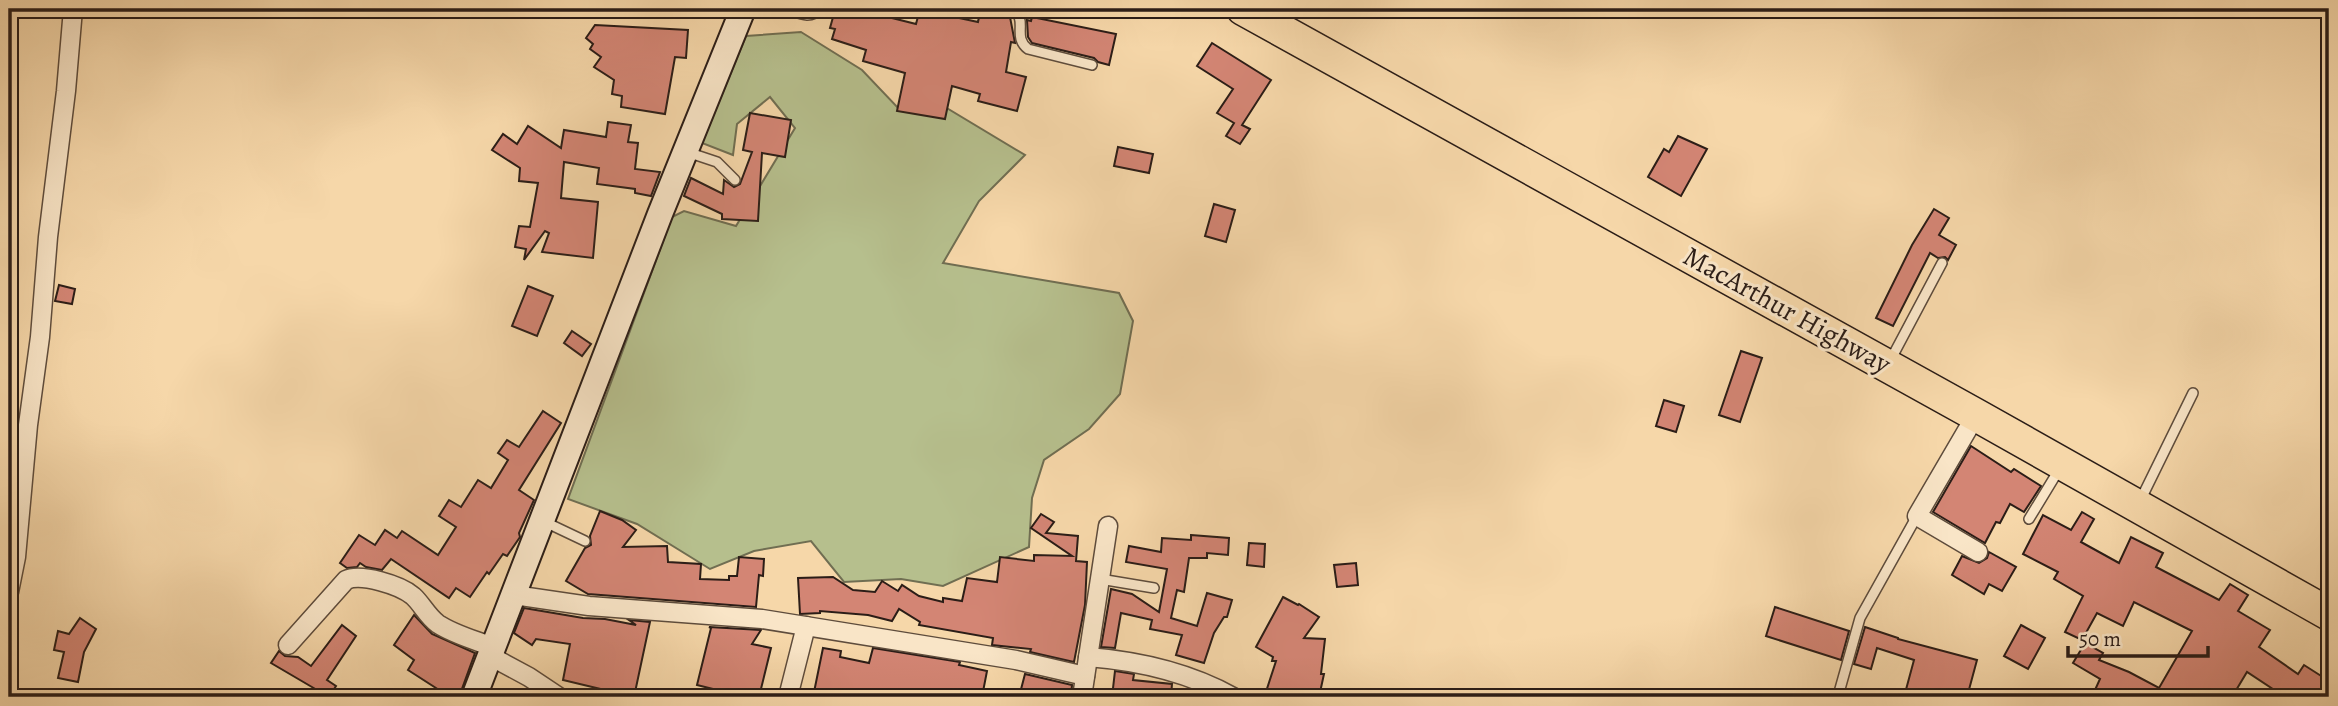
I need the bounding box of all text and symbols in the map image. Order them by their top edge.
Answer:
street label: MacArthur Highway [1676,237,1898,383]
scale bar [2068,615,2208,659]
text: 50 m [2079,625,2121,653]

